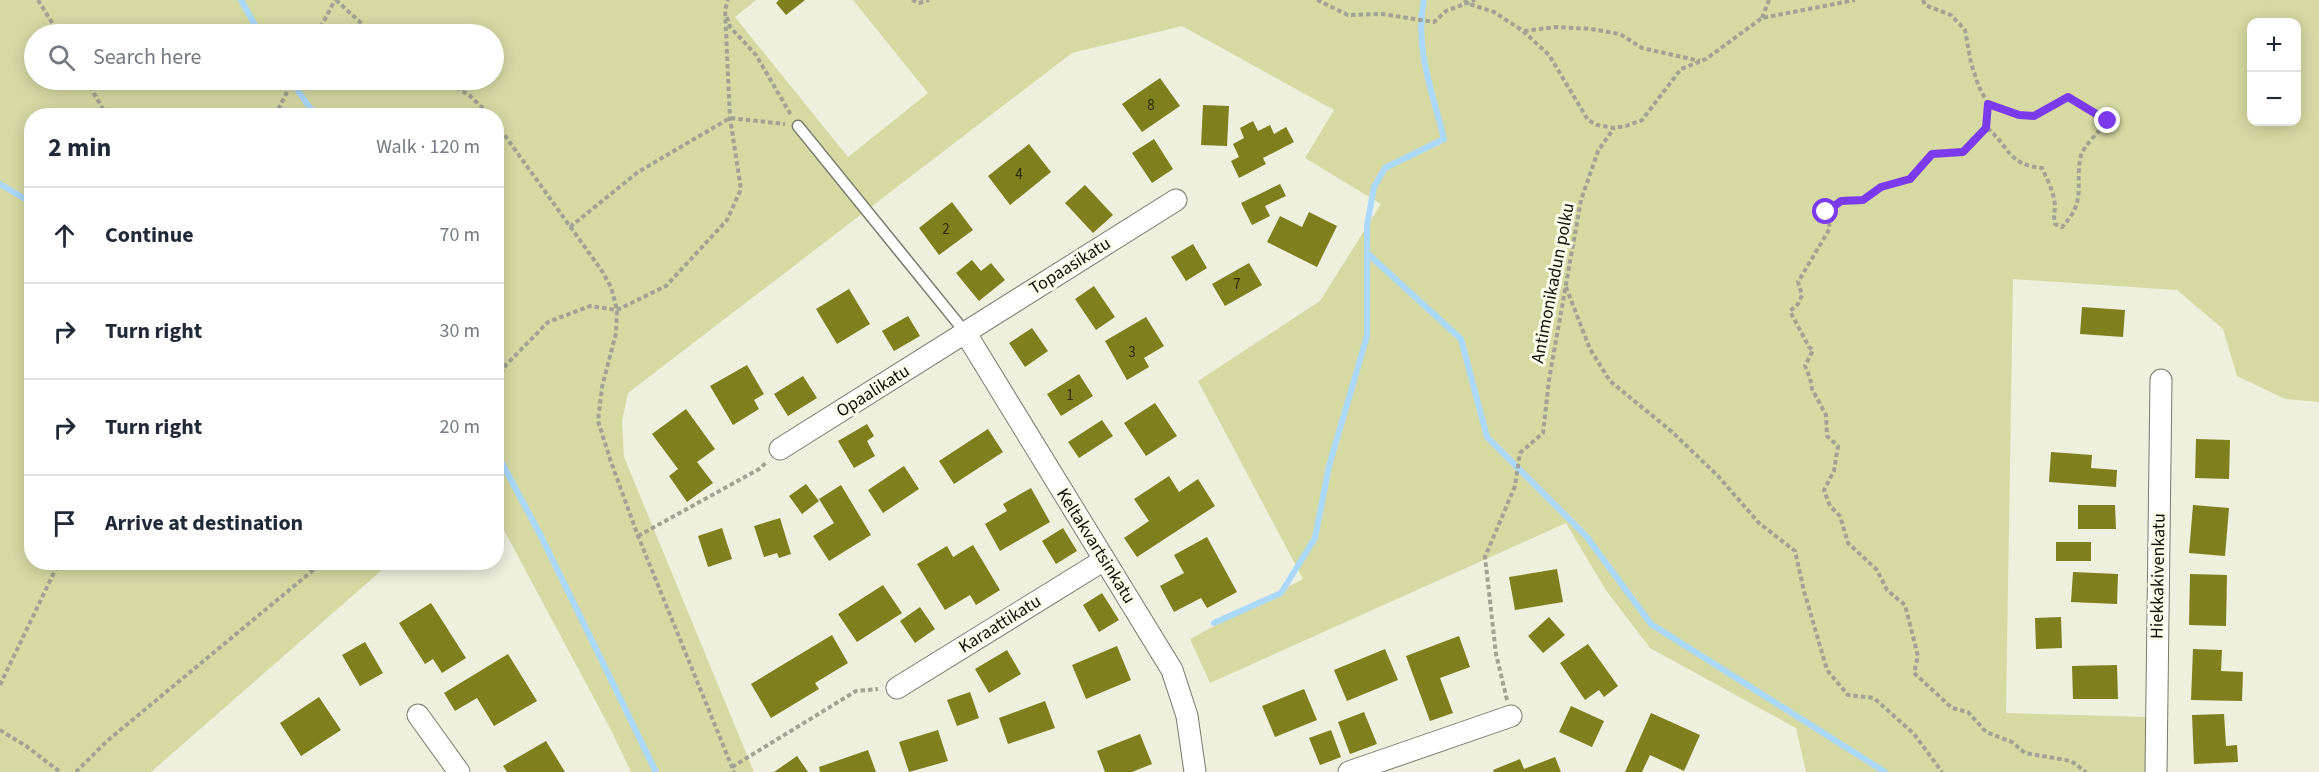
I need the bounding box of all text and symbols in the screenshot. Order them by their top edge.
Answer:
map controls [2247,18,2301,126]
button: + [2247,18,2301,72]
search box [24,24,504,90]
icon: search [45,41,78,74]
text: Search here [93,41,201,73]
button: − [2247,72,2301,126]
house number: 8 [1147,95,1155,116]
route end [2094,107,2120,133]
text: 2 min [48,129,111,166]
text: Walk · 120 m [376,133,480,161]
house number: 4 [1015,164,1023,185]
route start [1812,198,1838,224]
street label: Antimonikadun polku [1525,201,1581,365]
icon: ahead [48,219,81,252]
text: Continue [105,219,194,251]
house number: 2 [942,219,950,240]
text: 70 m [440,221,480,249]
street label: Topaasikatu [1025,231,1115,301]
house number: 7 [1233,274,1241,295]
icon: right [48,315,81,348]
text: Turn right [105,315,202,347]
text: 30 m [440,317,480,345]
house number: 3 [1128,342,1136,363]
street label: Opaalikatu [831,359,915,423]
house number: 1 [1066,385,1074,406]
icon: right [48,411,81,444]
text: Turn right [105,411,202,443]
text: 20 m [440,413,480,441]
street label: Keltakvartsinkatu [1050,483,1142,609]
icon: arrive [48,507,81,540]
text: Arrive at destination [105,507,303,539]
street label: Hiekkakivenkatu [2144,513,2172,639]
street label: Karaattikatu [954,589,1046,659]

